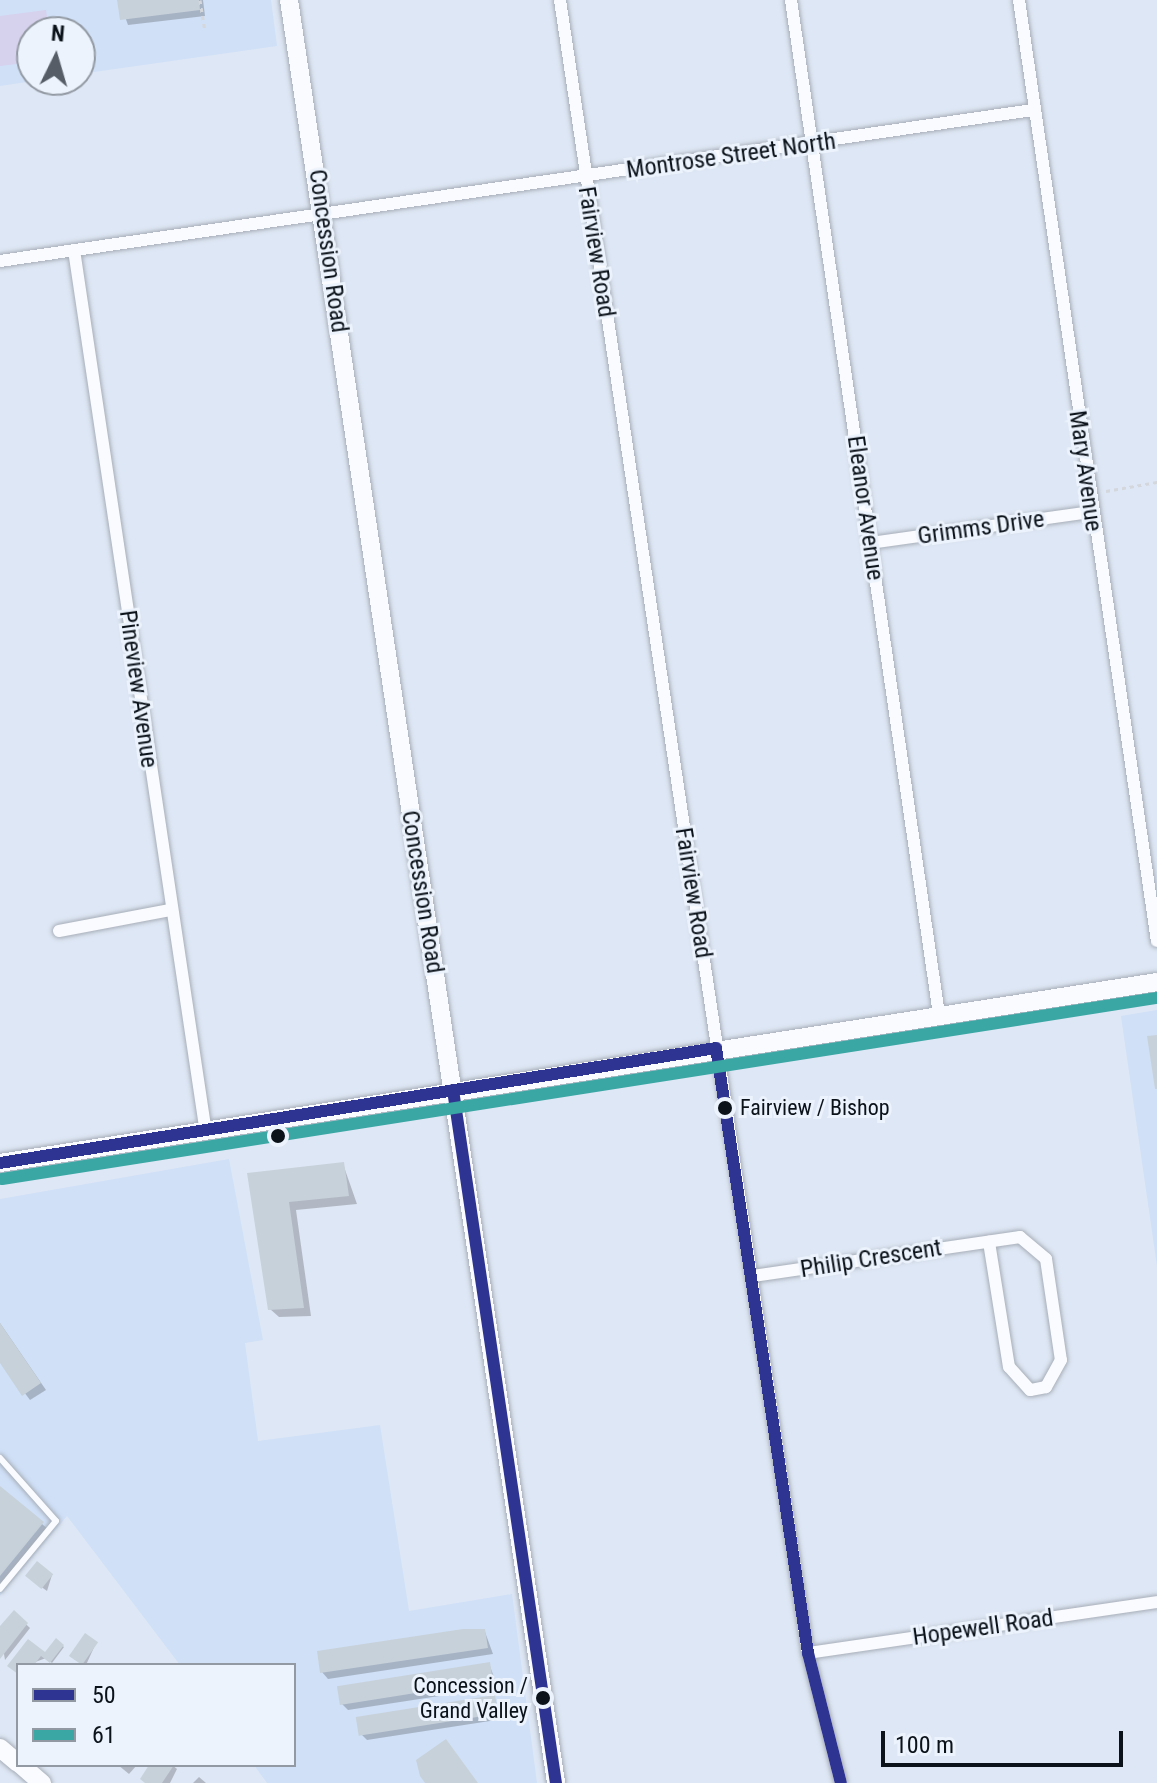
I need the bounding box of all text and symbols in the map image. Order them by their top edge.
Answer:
north arrow [16,16,96,96]
text: N [50,21,66,47]
street label: Montrose Street North [625,127,837,185]
street label: Concession Road [302,168,354,334]
street label: Fairview Road [571,185,621,319]
street label: Mary Avenue [1062,409,1108,533]
street label: Eleanor Avenue [841,434,889,582]
street label: Grimms Drive [916,505,1046,551]
street label: Pineview Avenue [113,608,163,770]
street label: Concession Road [395,809,449,975]
street label: Fairview Road [668,826,718,960]
place label: Fairview / Bishop [740,1095,890,1121]
marker: Fairview / Bishop [717,1100,733,1116]
unlabelled marker [270,1128,286,1144]
street label: Philip Crescent [798,1234,944,1284]
street label: Hopewell Road [911,1604,1055,1652]
legend [16,1663,296,1767]
place label: Concession / Grand Valley [413,1672,528,1724]
text: 50 [92,1681,116,1709]
marker: Concession / Grand Valley [535,1690,551,1706]
scale bar [885,1715,1127,1765]
text: 61 [92,1721,116,1749]
text: 100 m [895,1731,954,1759]

